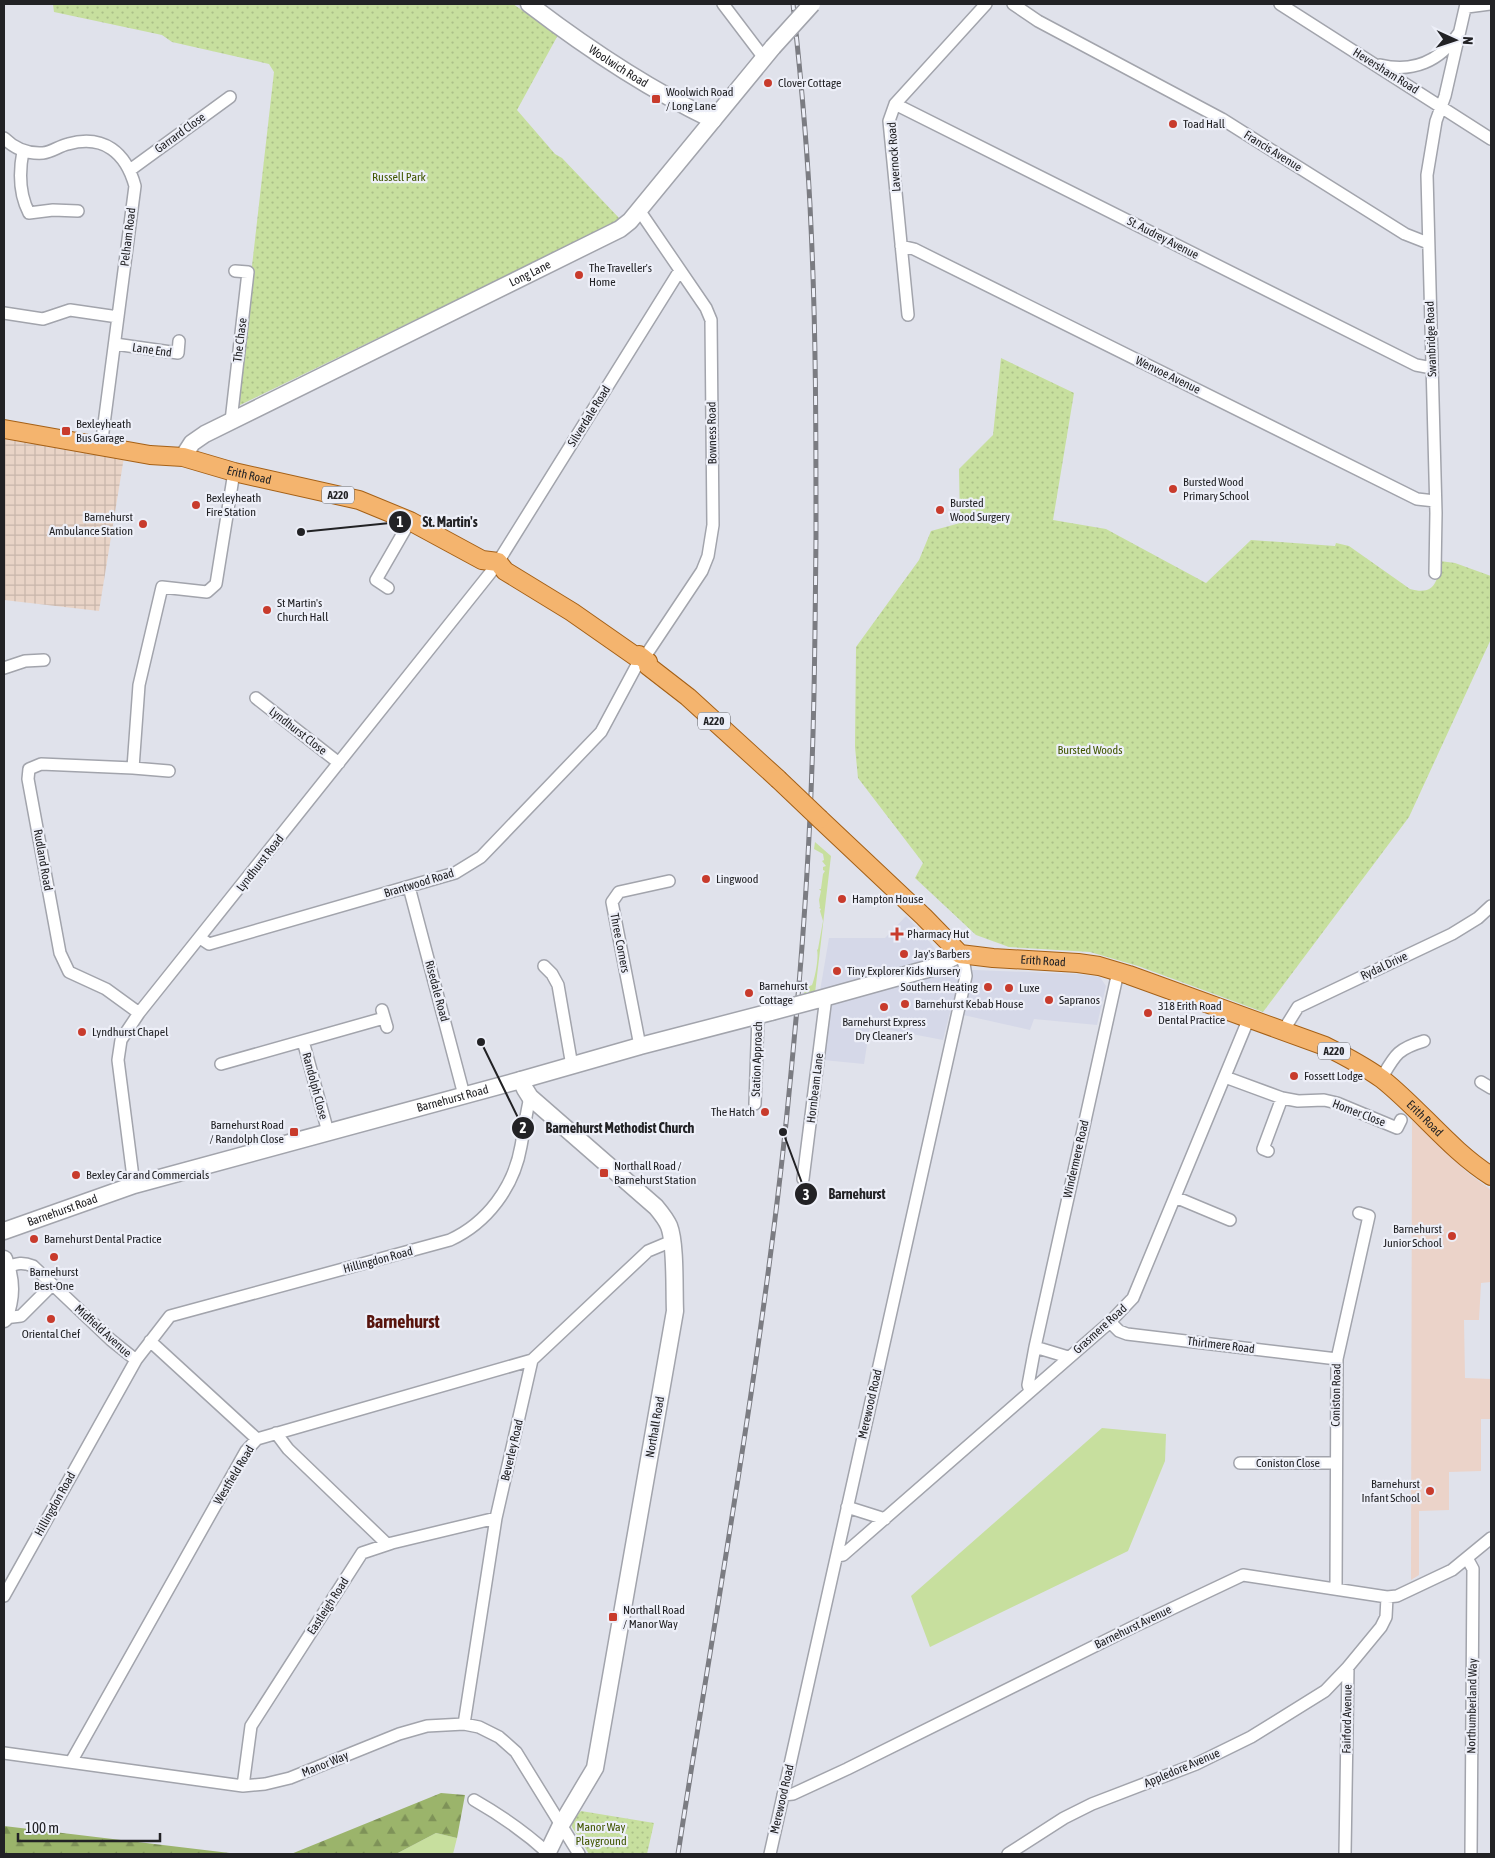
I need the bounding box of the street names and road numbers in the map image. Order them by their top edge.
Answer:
street label: Woolwich Road [586,42,651,90]
street label: Heversham Road [1351,45,1421,97]
street label: Garrard Close [152,110,208,156]
street label: Lavernock Road [885,122,903,192]
street label: Francis Avenue [1241,128,1305,174]
street label: Pelham Road [117,207,139,267]
street label: St. Audrey Avenue [1125,214,1201,262]
street label: Long Lane [507,257,553,290]
street label: Swanbridge Road [1423,301,1439,377]
street label: The Chase [230,317,250,363]
street label: Lane End [131,340,173,360]
street label: Wenvoe Avenue [1133,353,1203,397]
street label: Silverdale Road [565,383,613,449]
street label: Bowness Road [704,402,720,464]
street label: Erith Road [225,463,273,487]
road number: A220 [322,486,354,504]
street label: Lyndhurst Close [266,704,330,758]
road number: A220 [698,712,730,729]
street label: Rudland Road [31,828,55,892]
street label: Lyndhurst Road [234,832,286,894]
street label: Brantwood Road [382,866,456,900]
street label: Three Corners [607,912,633,974]
street label: Rydal Drive [1358,949,1410,983]
street label: Erith Road [1020,953,1066,969]
street label: Risedale Road [422,959,452,1023]
street label: Station Approach [749,1021,765,1097]
road number: A220 [1318,1042,1350,1060]
street label: Randolph Close [299,1051,331,1121]
street label: Hornbeam Lane [804,1052,826,1124]
street label: Barnehurst Road [415,1082,490,1115]
street label: Homer Close [1331,1096,1387,1130]
street label: Erith Road [1404,1097,1446,1139]
street label: Windermere Road [1060,1119,1092,1199]
street label: Barnehurst Road [25,1191,99,1229]
street label: Hillingdon Road [342,1244,414,1276]
street label: Grasmere Road [1070,1301,1130,1357]
street label: Midfield Avenue [72,1302,134,1360]
street label: Thirlmere Road [1186,1334,1256,1356]
street label: Coniston Road [1328,1363,1344,1427]
street label: Merewood Road [855,1368,885,1440]
street label: Northall Road [643,1395,667,1459]
street label: Beverley Road [498,1418,526,1482]
street label: Westfield Road [211,1443,257,1507]
street label: Coniston Close [1256,1456,1320,1470]
street label: Hillingdon Road [32,1469,78,1539]
street label: Eastleigh Road [304,1575,352,1637]
street label: Barnehurst Avenue [1092,1602,1174,1652]
street label: Northumberland Way [1464,1658,1480,1754]
street label: Fairford Avenue [1339,1684,1355,1754]
street label: Appledore Avenue [1142,1746,1222,1790]
street label: Manor Way [300,1748,350,1780]
street label: Merewood Road [767,1763,797,1835]

